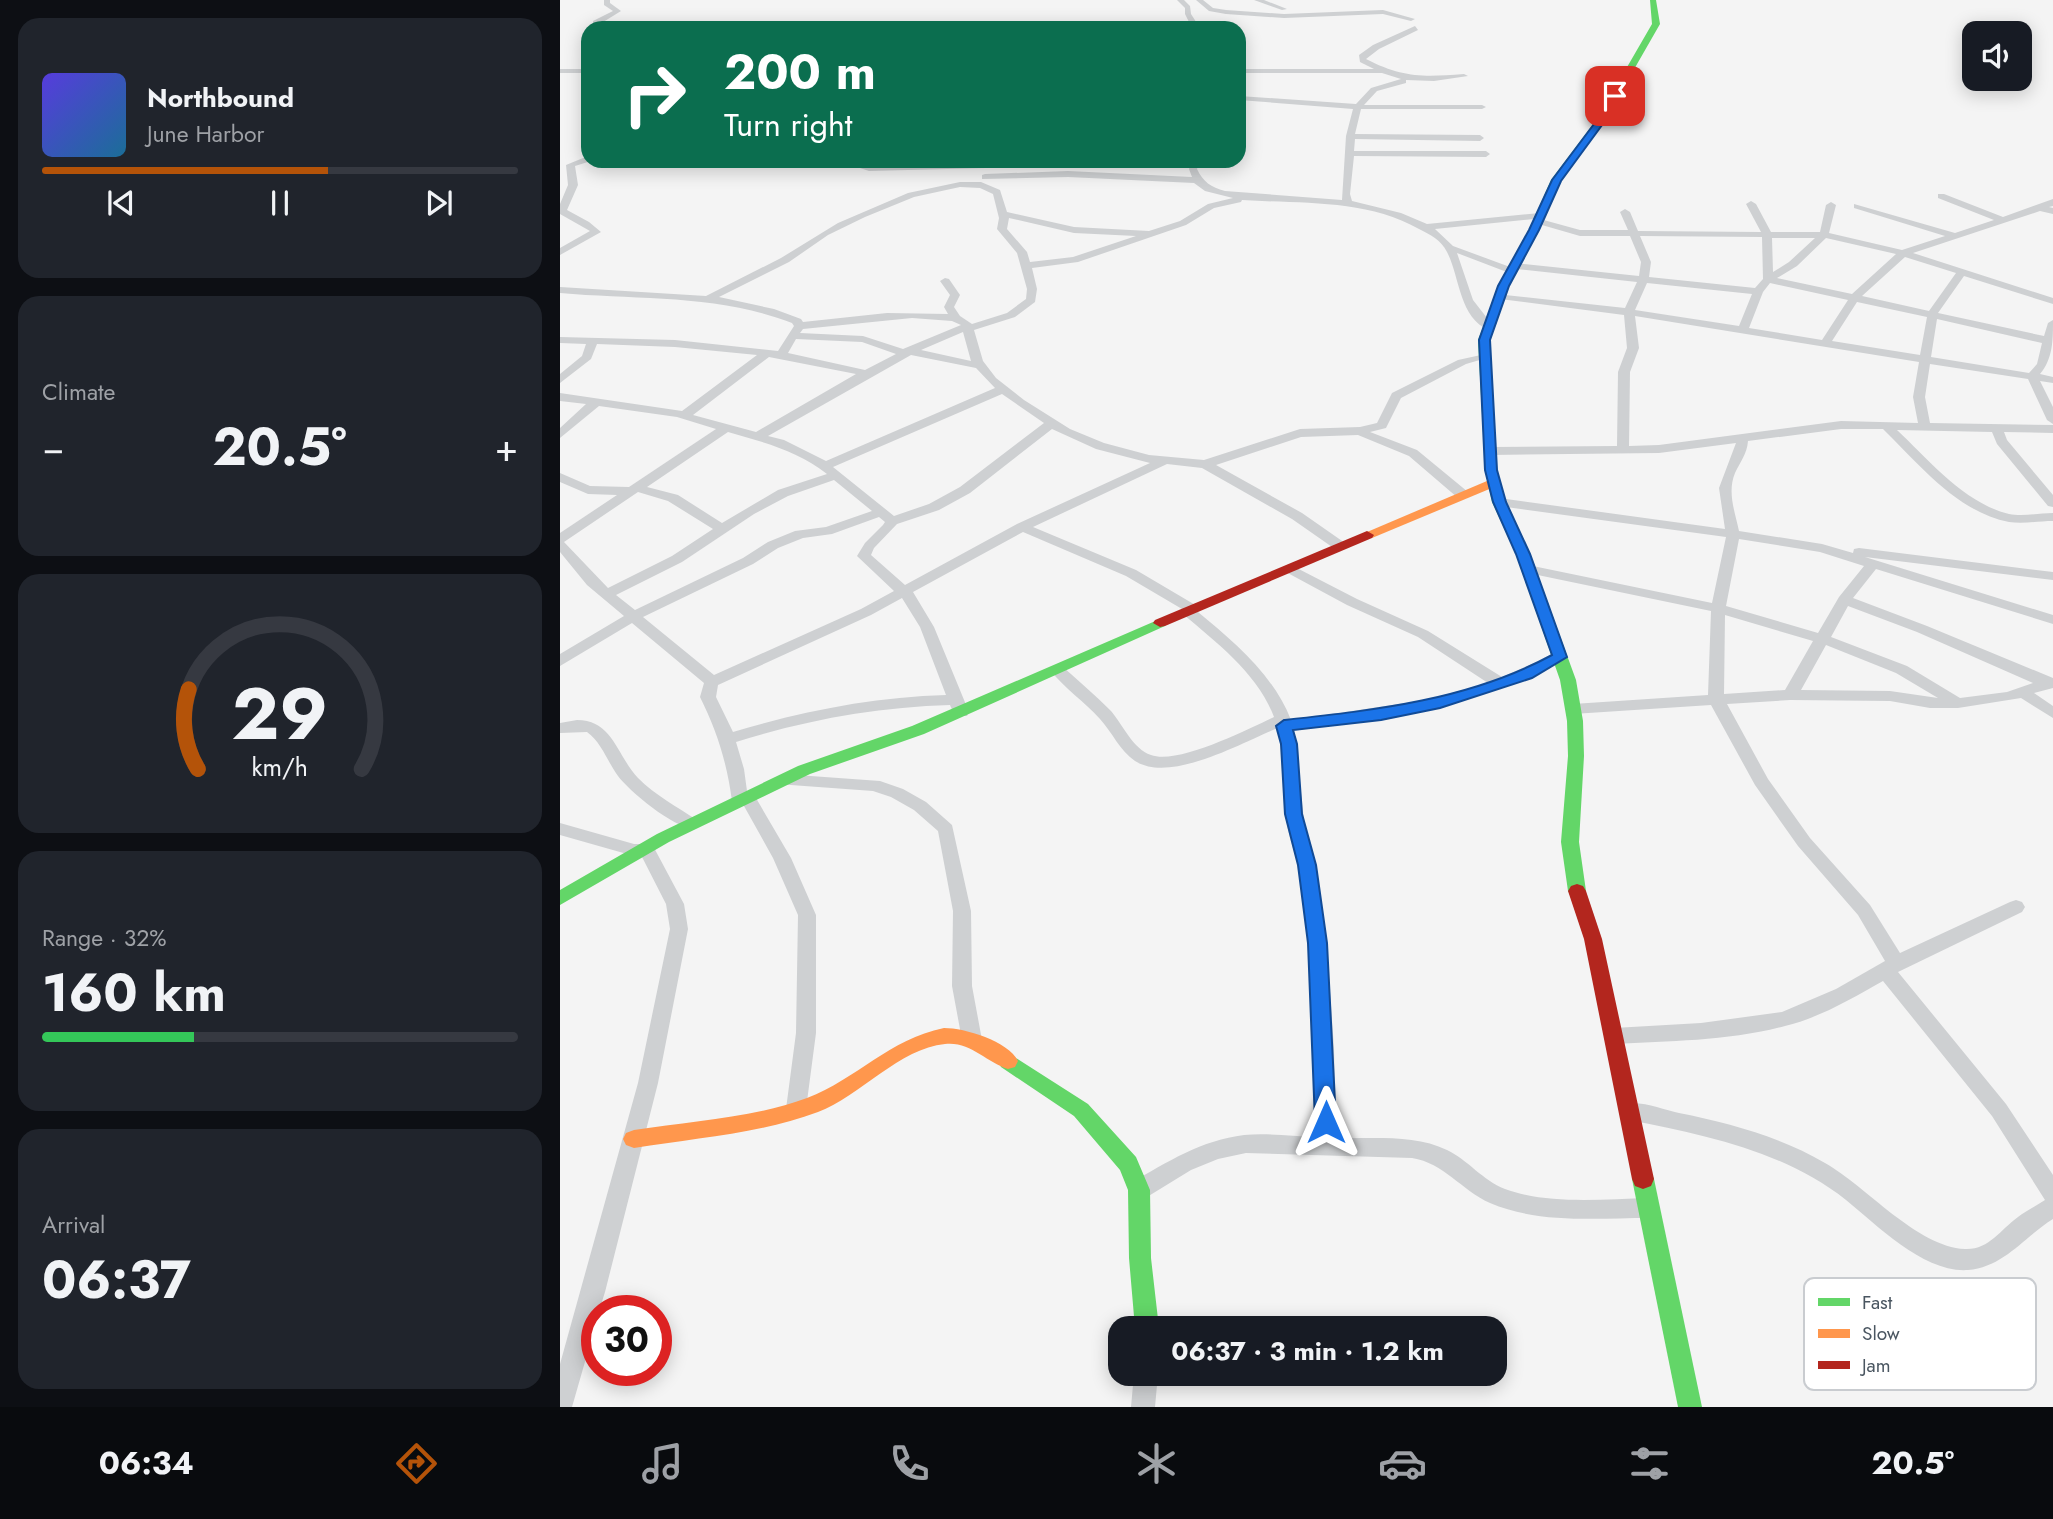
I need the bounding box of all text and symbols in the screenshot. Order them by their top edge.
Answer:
map controls [1962,21,2032,91]
button: sound [1962,21,2032,91]
text: 200 m [724,37,876,107]
icon: right [609,49,700,140]
pin [1585,66,1645,126]
icon: arrive [1596,77,1634,115]
text: Northbound [147,79,294,117]
text: Turn right [724,102,853,148]
text: June Harbor [147,117,264,151]
icon: previous [102,184,140,222]
icon: pause [261,184,299,222]
icon: next [420,184,458,222]
text: Climate [42,375,115,409]
text: 20.5° [212,409,347,485]
text: − [42,420,64,475]
text: + [495,420,518,475]
text: 29 [232,662,328,767]
text: km/h [252,749,308,785]
text: Range · 32% [42,921,167,955]
text: 160 km [42,955,226,1031]
position arrow [1289,1085,1363,1159]
text: Arrival [42,1208,105,1242]
text: 06:37 [42,1242,191,1318]
legend [1804,1278,2036,1390]
text: Fast [1862,1289,1893,1316]
speed limit sign: 30 [581,1295,672,1386]
text: Slow [1862,1320,1900,1347]
text: 06:37 · 3 min · 1.2 km [1171,1332,1444,1370]
text: Jam [1859,1352,1891,1379]
icon: directions [392,1439,441,1488]
icon: music [638,1439,687,1488]
icon: phone [885,1439,934,1488]
icon: climate [1132,1439,1181,1488]
icon: car [1378,1439,1427,1488]
icon: filters [1625,1439,1674,1488]
text: 06:34 [99,1440,194,1486]
text: 20.5° [1872,1440,1954,1486]

